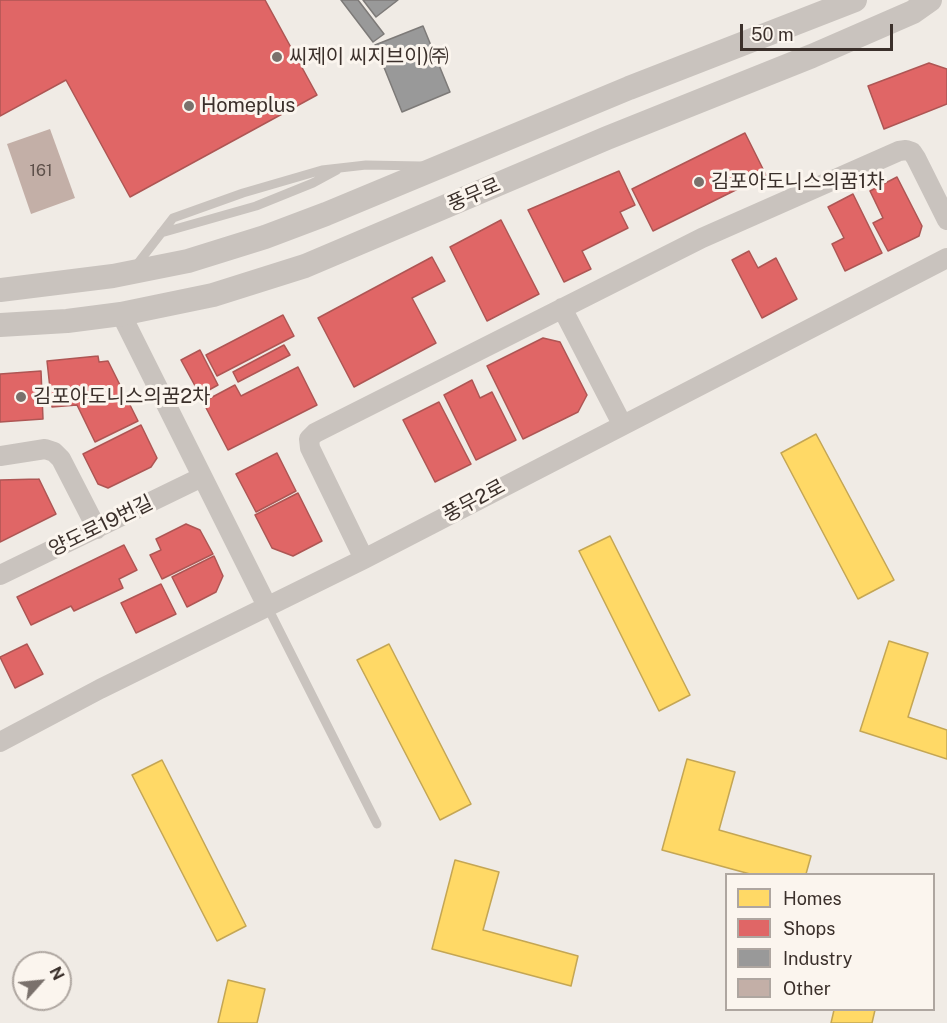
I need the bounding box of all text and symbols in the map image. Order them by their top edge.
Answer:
scale bar [743,12,896,50]
text: 50 m [751,24,794,45]
place label: 씨제이 씨지브이)㈜ [289,45,449,69]
marker: 씨제이 씨지브이)㈜ [270,50,284,64]
place label: Homeplus [201,94,295,118]
marker: Homeplus [182,99,196,113]
house number: 161 [30,161,52,181]
place label: 김포아도니스의꿈1차 [711,170,885,194]
street label: 풍무로 [444,173,504,217]
marker: 김포아도니스의꿈1차 [692,175,706,189]
place label: 김포아도니스의꿈2차 [33,385,211,409]
marker: 김포아도니스의꿈2차 [14,390,28,404]
street label: 풍무2로 [439,475,509,527]
street label: 양도로19번길 [45,491,157,561]
legend [725,873,935,1011]
text: Homes [783,888,842,909]
text: Shops [783,918,835,939]
text: Industry [783,948,852,969]
north arrow [12,951,72,1011]
text: N [45,964,68,983]
text: Other [783,978,831,999]

